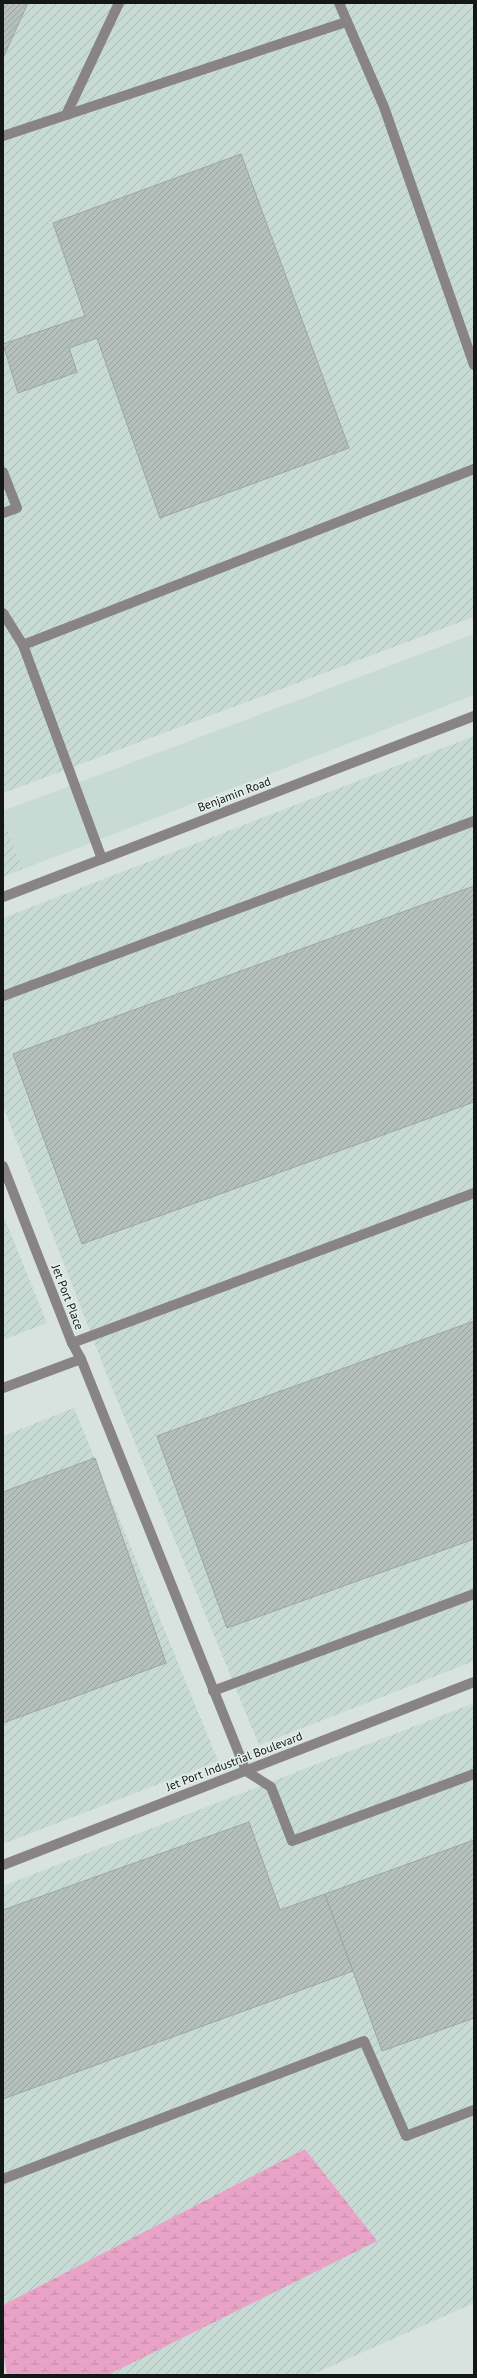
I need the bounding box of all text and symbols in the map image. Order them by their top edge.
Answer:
street label: Benjamin Road [195,773,273,815]
street label: Jet Port Place [48,1261,87,1332]
street label: Jet Port Industrial Boulevard [163,1728,304,1794]

